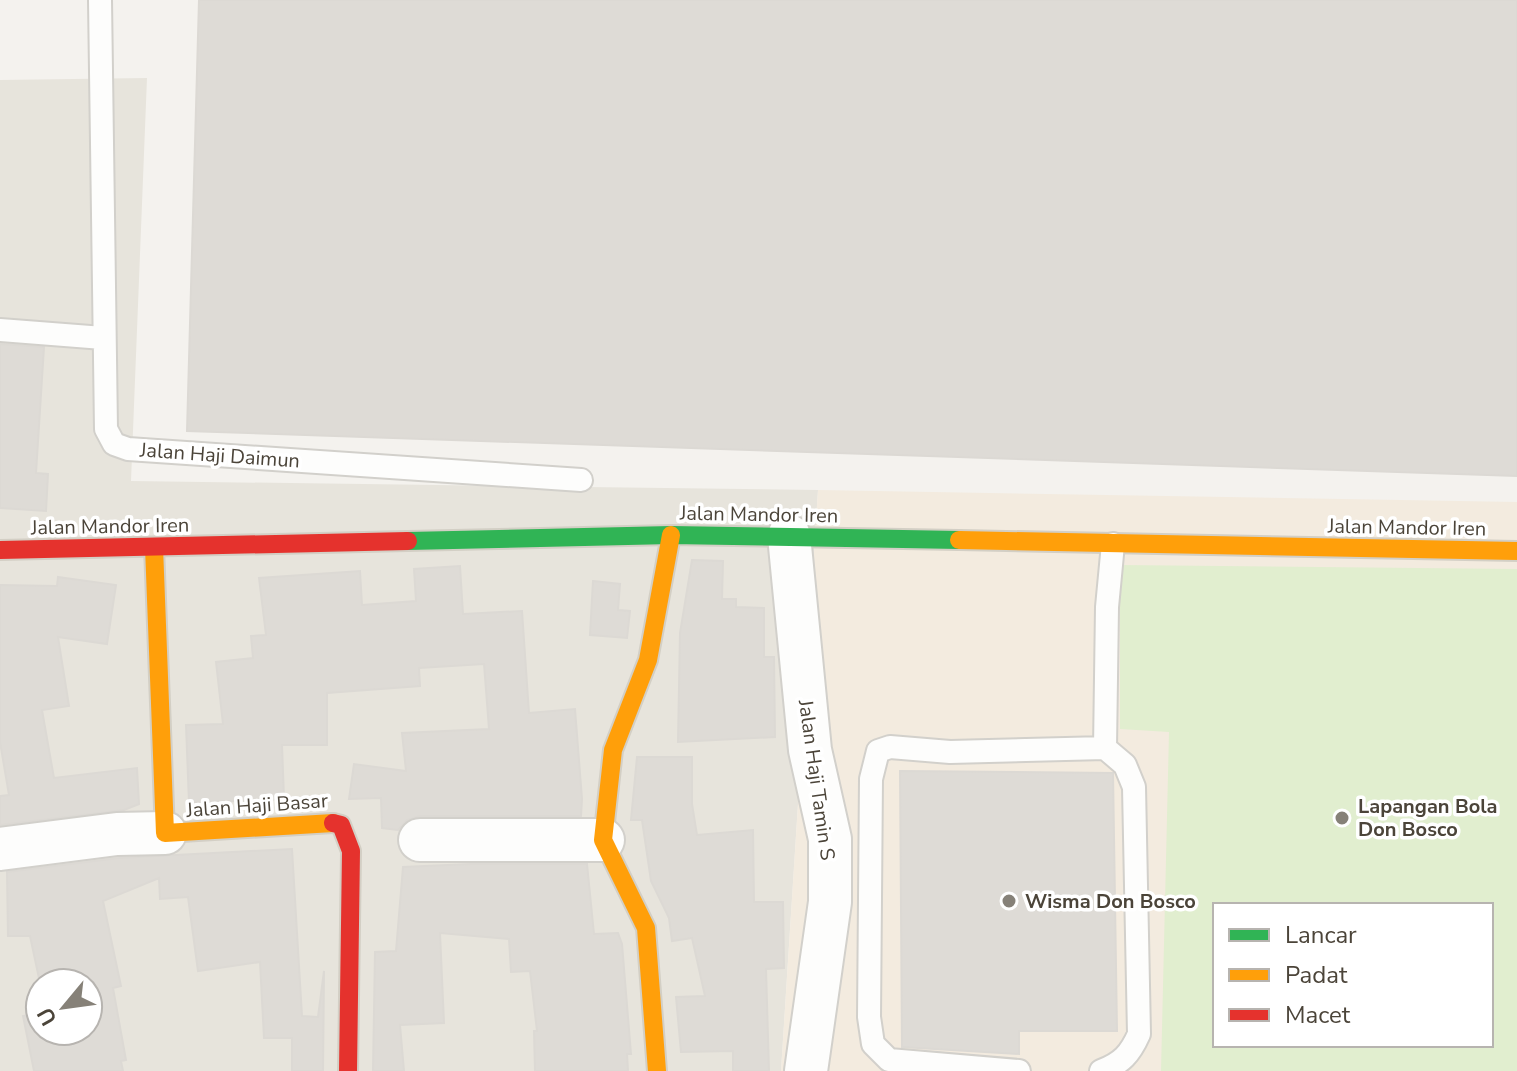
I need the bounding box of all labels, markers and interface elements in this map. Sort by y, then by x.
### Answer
street label: Jalan Haji Daimun [138,436,301,475]
street label: Jalan Mandor Iren [679,500,838,529]
street label: Jalan Mandor Iren [30,512,189,541]
street label: Jalan Mandor Iren [1327,513,1486,542]
street label: Jalan Haji Tamin S [792,697,841,862]
street label: Jalan Haji Basar [184,787,329,824]
place label: Lapangan Bola Don Bosco [1358,793,1498,843]
marker: Lapangan Bola Don Bosco [1333,809,1351,827]
place label: Wisma Don Bosco [1025,888,1196,915]
marker: Wisma Don Bosco [1000,892,1018,910]
legend [1213,903,1493,1047]
text: Lancar [1285,919,1357,951]
text: Padat [1285,959,1348,991]
north arrow [24,967,104,1047]
text: Macet [1285,999,1351,1031]
text: U [30,1002,64,1031]

